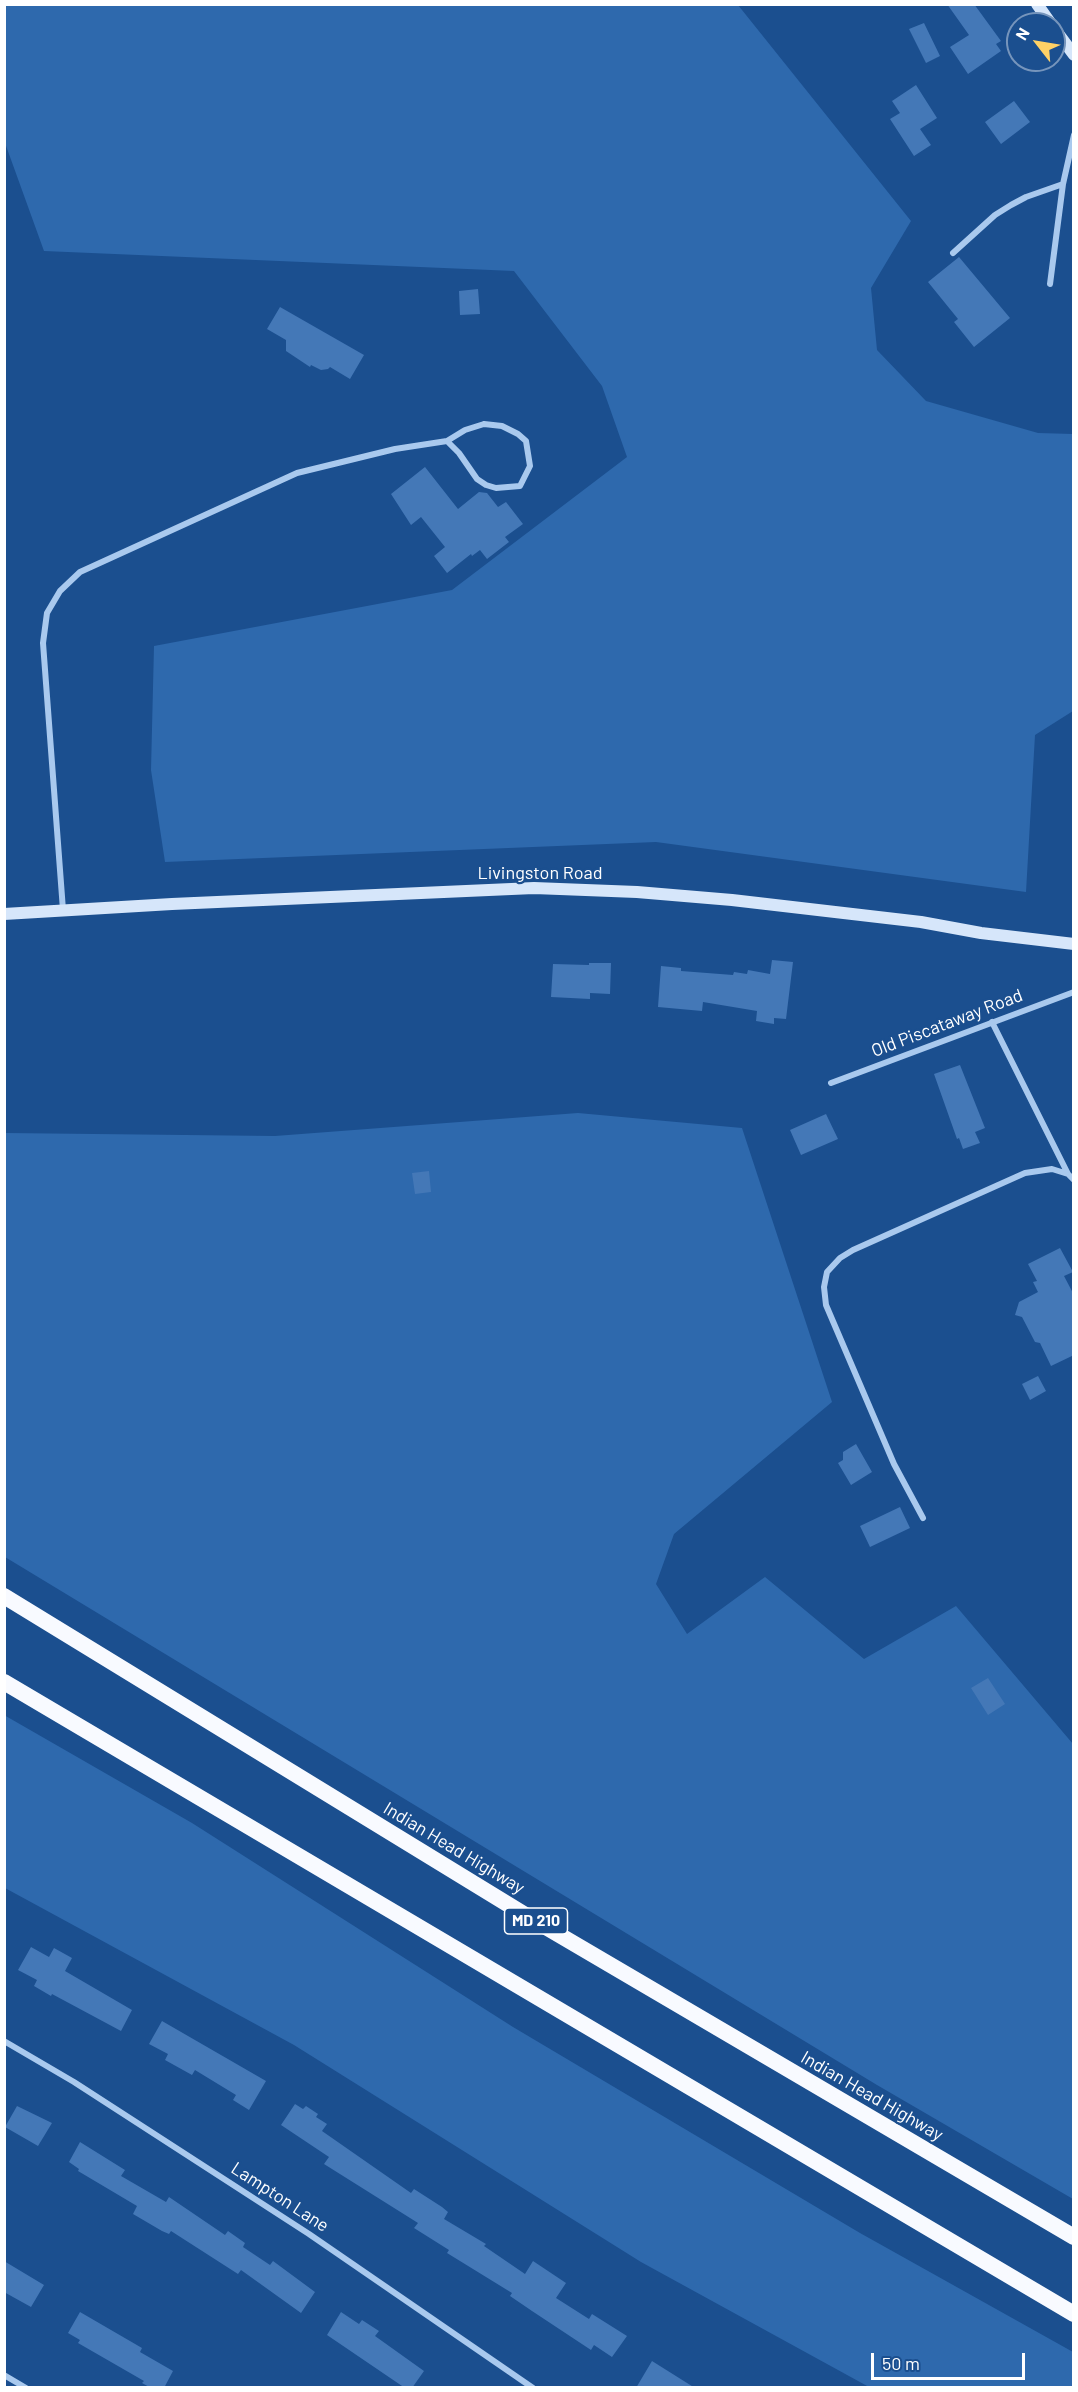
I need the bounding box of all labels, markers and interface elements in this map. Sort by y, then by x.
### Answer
north arrow [1006,12,1066,72]
text: N [1011,24,1033,43]
street label: Livingston Road [478,862,602,884]
street label: Old Piscataway Road [868,984,1026,1062]
street label: Indian Head Highway [380,1797,528,1899]
road number: MD 210 [504,1908,568,1934]
street label: Indian Head Highway [797,2046,947,2146]
street label: Lampton Lane [227,2157,333,2237]
scale bar [874,2341,1028,2379]
text: 50 m [882,2352,920,2374]

